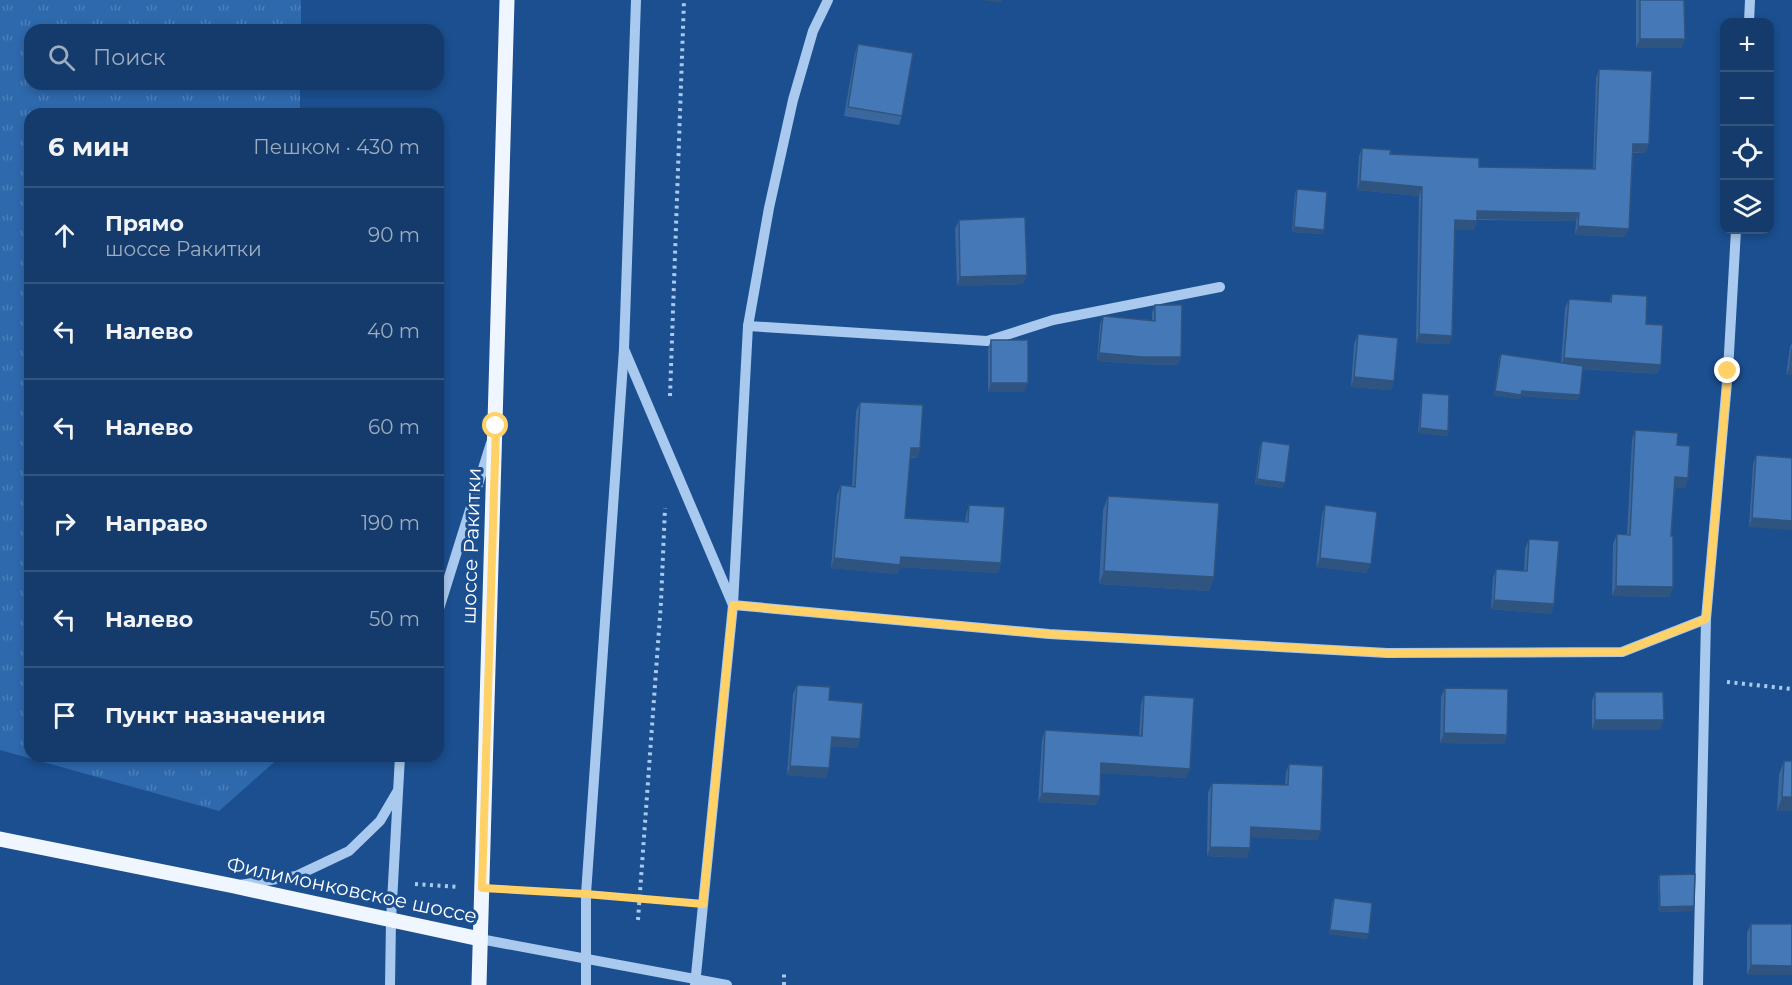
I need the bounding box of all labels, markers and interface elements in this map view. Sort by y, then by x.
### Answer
map controls [1720,18,1774,234]
button: + [1720,18,1774,72]
search box [24,24,444,90]
icon: search [45,41,78,74]
text: Поиск [93,44,165,71]
button: − [1720,72,1774,126]
button: locate [1720,126,1774,180]
text: 6 мин [48,131,130,163]
text: Пешком · 430 m [253,135,420,159]
button: layers [1720,180,1774,234]
text: Прямо [105,210,184,237]
icon: ahead [48,219,81,252]
text: 90 m [368,223,420,247]
text: шоссе Ракитки [105,237,262,261]
icon: left [48,315,81,348]
text: Налево [105,318,193,345]
text: 40 m [367,319,420,343]
route end [1714,357,1740,383]
icon: left [48,411,81,444]
route start [482,412,508,438]
text: Налево [105,414,193,441]
text: 60 m [368,415,420,439]
street label: шоссе Ракитки [456,467,486,625]
icon: right [48,507,81,540]
text: Направо [105,510,208,537]
text: 190 m [361,511,420,535]
icon: left [48,603,81,636]
text: Налево [105,606,193,633]
text: 50 m [369,607,420,631]
icon: arrive [48,699,81,732]
text: Пункт назначения [105,702,326,729]
street label: Филимонковское шоссе [225,852,479,928]

